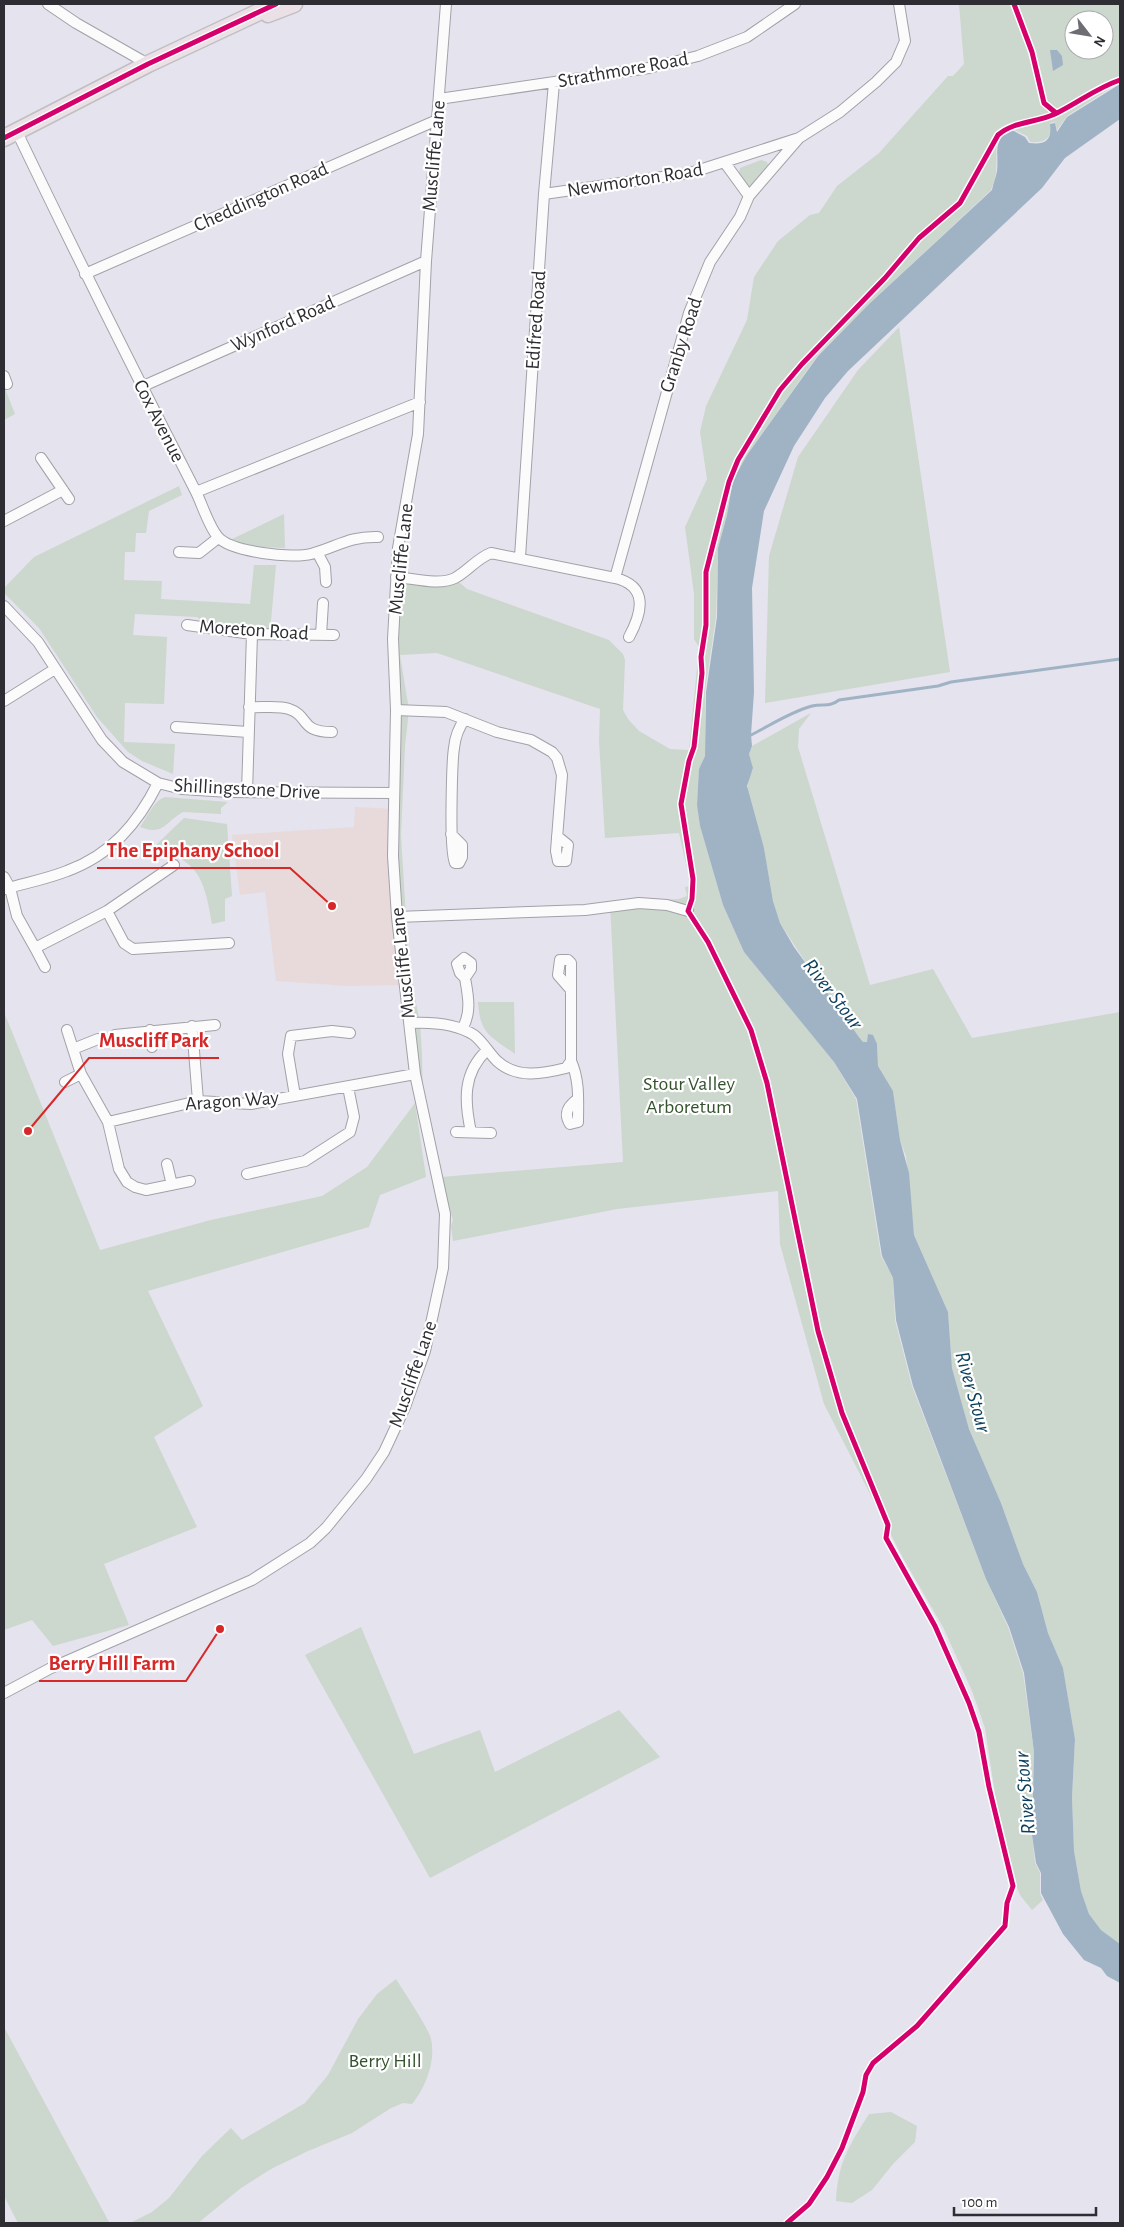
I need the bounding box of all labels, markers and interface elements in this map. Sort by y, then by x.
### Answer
north arrow [1064,10,1114,60]
text: N [1091,33,1108,49]
street label: Strathmore Road [556,49,690,91]
street label: Muscliffe Lane [419,100,449,212]
street label: Cheddington Road [191,158,331,236]
street label: Newmorton Road [566,159,704,201]
street label: Edifred Road [523,270,549,370]
street label: Wynford Road [228,292,338,356]
street label: Granby Road [656,295,706,395]
street label: Cox Avenue [130,376,188,466]
street label: Muscliffe Lane [385,502,417,616]
street label: Moreton Road [199,616,309,644]
street label: Shillingstone Drive [173,775,321,803]
callout: The Epiphany School [97,832,290,868]
text: The Epiphany School [107,840,279,861]
street label: Muscliffe Lane [387,906,419,1020]
water label: River Stour [799,955,868,1034]
callout: Muscliff Park [89,1022,219,1058]
text: Muscliff Park [99,1030,210,1051]
park label: Stour Valley Arboretum [643,1074,736,1117]
street label: Aragon Way [184,1088,280,1114]
street label: Muscliffe Lane [385,1318,441,1430]
water label: River Stour [951,1349,995,1436]
callout: Berry Hill Farm [39,1645,186,1681]
text: Berry Hill Farm [49,1653,175,1674]
water label: River Stour [1011,1749,1039,1835]
park label: Berry Hill [348,2051,422,2071]
scale bar [954,2184,1096,2216]
text: 100 m [962,2195,997,2210]

